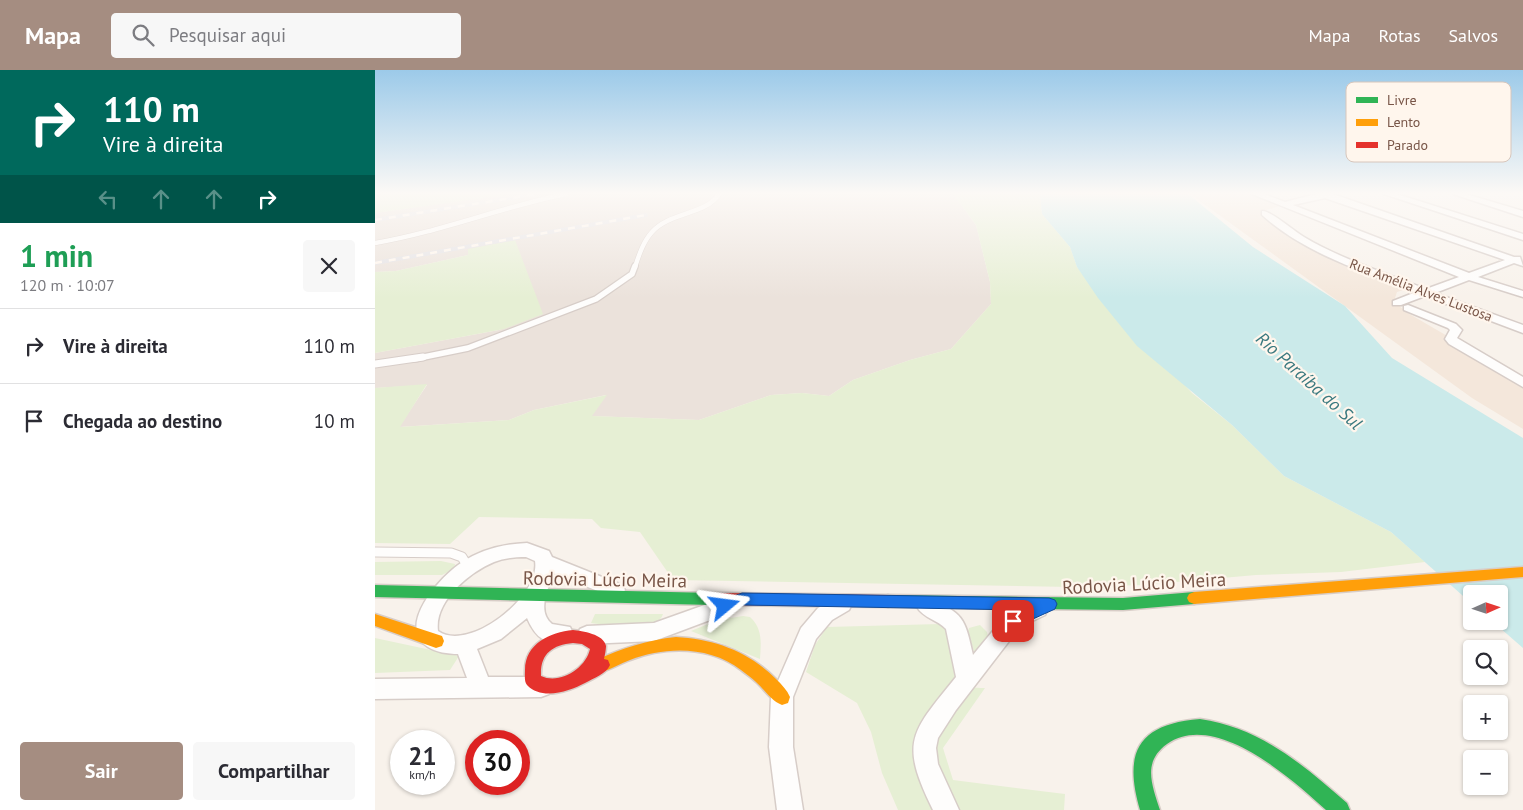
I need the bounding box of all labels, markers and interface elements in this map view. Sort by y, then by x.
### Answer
search box [111,13,461,58]
text: Mapa [25,20,81,51]
icon: search [129,21,157,49]
text: Pesquisar aqui [169,23,286,47]
text: Mapa [1309,24,1350,47]
text: Rotas [1378,24,1421,47]
text: Salvos [1449,24,1498,47]
legend [1346,82,1511,162]
text: 110 m [103,86,200,132]
icon: right [20,90,85,155]
text: Livre [1387,91,1417,109]
text: Lento [1387,113,1420,131]
text: Vire à direita [103,130,223,158]
text: Parado [1387,136,1428,154]
icon: left [94,185,122,213]
icon: ahead [147,185,175,213]
icon: ahead [200,185,228,213]
icon: right [253,185,281,213]
text: 1 min [20,236,93,275]
button: close [303,240,355,292]
street label: Rua Amélia Alves Lustosa [1347,254,1495,326]
text: 120 m · 10:07 [20,275,115,295]
water label: Rio Paraíba do Sul [1251,327,1367,434]
icon: right [20,332,48,360]
text: Vire à direita [63,334,168,358]
text: 110 m [303,334,355,358]
icon: arrive [20,407,48,435]
text: Chegada ao destino [63,409,222,433]
text: 10 m [314,409,355,433]
street label: Rodovia Lúcio Meira [523,566,687,592]
street label: Rodovia Lúcio Meira [1061,567,1227,599]
position arrow [698,579,750,631]
north arrow [1463,585,1507,630]
map controls [1463,585,1508,795]
pin [992,600,1034,642]
icon: arrive [999,607,1027,635]
button: search [1463,640,1508,685]
button: + [1463,695,1508,740]
speed limit sign: 30 [465,730,530,795]
text: 21 [408,740,437,772]
button: Sair [20,742,183,800]
button: Compartilhar [193,742,355,800]
button: − [1463,750,1508,795]
text: km/h [409,767,436,782]

